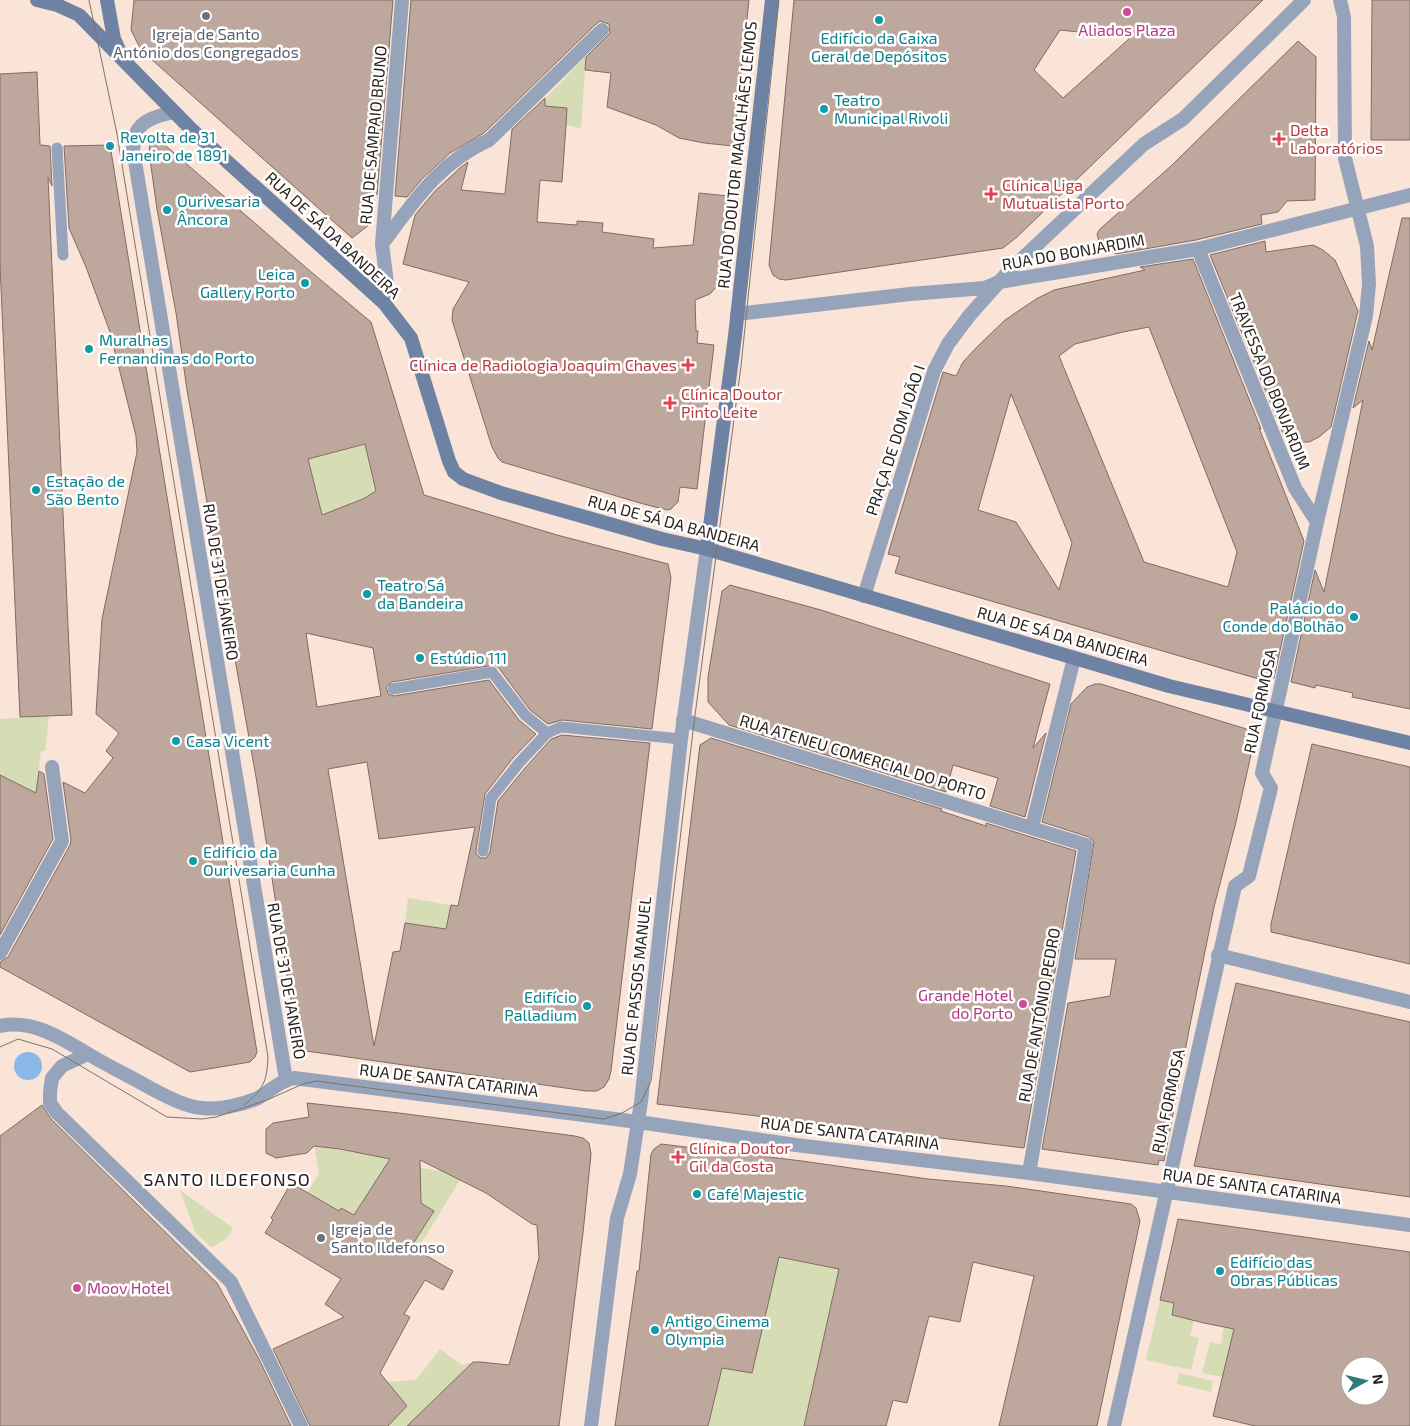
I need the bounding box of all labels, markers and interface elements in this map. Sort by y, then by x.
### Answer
marker: Aliados Plaza [1121,6,1133,18]
marker: Igreja de Santo António dos Congregados [200,10,212,22]
marker: Edifício da Caixa Geral de Depósitos [873,14,885,26]
street label: RUA DO DOUTOR MAGALHÃES LEMOS [713,20,760,290]
place label: Aliados Plaza [1078,20,1176,39]
place label: Igreja de Santo António dos Congregados [113,24,299,61]
place label: Edifício da Caixa Geral de Depósitos [811,28,947,65]
street label: RUA DE SAMPAIO BRUNO [355,45,390,225]
place label: Teatro Municipal Rivoli [834,90,948,127]
marker: Teatro Municipal Rivoli [818,103,830,115]
place label: Delta Laboratórios [1290,120,1383,157]
place label: Revolta de 31 Janeiro de 1891 [120,127,228,164]
marker: Delta Laboratórios [1272,132,1286,146]
marker: Revolta de 31 Janeiro de 1891 [104,140,116,152]
street label: RUA DE SÁ DA BANDEIRA [262,167,405,302]
place label: Clínica Liga Mutualista Porto [1002,175,1124,212]
marker: Clínica Liga Mutualista Porto [984,187,998,201]
place label: Ourivesaria Âncora [177,191,260,228]
marker: Ourivesaria Âncora [161,204,173,216]
street label: RUA DO BONJARDIM [1000,230,1146,273]
place label: Leica Gallery Porto [200,264,295,301]
marker: Leica Gallery Porto [299,277,311,289]
street label: TRAVESSA DO BONJARDIM [1226,290,1315,472]
place label: Muralhas Fernandinas do Porto [99,330,255,367]
marker: Muralhas Fernandinas do Porto [83,343,95,355]
place label: Clínica de Radiologia Joaquim Chaves [409,355,677,374]
marker: Clínica de Radiologia Joaquim Chaves [681,358,695,372]
street label: PRAÇA DE DOM JOÃO I [861,362,929,518]
place label: Clínica Doutor Pinto Leite [681,384,783,421]
marker: Clínica Doutor Pinto Leite [663,396,677,410]
place label: Estação de São Bento [46,471,125,508]
marker: Estação de São Bento [30,484,42,496]
street label: RUA DE SÁ DA BANDEIRA [586,490,762,555]
street label: RUA DE 31 DE JANEIRO [200,502,243,662]
place label: Teatro Sá da Bandeira [377,575,463,612]
marker: Teatro Sá da Bandeira [361,588,373,600]
place label: Palácio do Conde do Bolhão [1222,598,1344,635]
street label: RUA DE SÁ DA BANDEIRA [975,602,1151,669]
marker: Palácio do Conde do Bolhão [1348,611,1360,623]
street label: RUA FORMOSA [1239,647,1280,755]
place label: Estúdio 111 [430,648,507,667]
marker: Estúdio 111 [414,652,426,664]
street label: RUA ATENEU COMERCIAL DO PORTO [738,710,989,803]
place label: Casa Vicent [186,731,269,750]
marker: Casa Vicent [170,735,182,747]
place label: Edifício da Ourivesaria Cunha [203,842,335,879]
marker: Edifício da Ourivesaria Cunha [187,855,199,867]
street label: RUA DE PASSOS MANUEL [617,896,654,1076]
street label: RUA DE 31 DE JANEIRO [264,901,311,1061]
street label: RUA DE ANTÓNIO PEDRO [1014,926,1063,1104]
place label: Grande Hotel do Porto [918,985,1013,1022]
place label: Edifício Palladium [504,987,577,1024]
marker: Grande Hotel do Porto [1017,998,1029,1010]
marker: Edifício Palladium [581,1000,593,1012]
street label: RUA FORMOSA [1147,1047,1188,1155]
street label: RUA DE SANTA CATARINA [358,1059,540,1100]
street label: RUA DE SANTA CATARINA [759,1112,941,1153]
place label: Clínica Doutor Gil da Costa [689,1138,791,1175]
marker: Clínica Doutor Gil da Costa [671,1150,685,1164]
street label: RUA DE SANTA CATARINA [1162,1164,1343,1207]
district label: SANTO ILDEFONSO [143,1168,311,1190]
place label: Café Majestic [707,1184,805,1204]
marker: Café Majestic [691,1188,703,1200]
place label: Igreja de Santo Ildefonso [331,1219,445,1256]
marker: Igreja de Santo Ildefonso [315,1232,327,1244]
place label: Edifício das Obras Públicas [1230,1252,1338,1289]
marker: Edifício das Obras Públicas [1214,1265,1226,1277]
place label: Moov Hotel [87,1278,170,1297]
marker: Moov Hotel [71,1282,83,1294]
place label: Antigo Cinema Olympia [665,1311,770,1348]
marker: Antigo Cinema Olympia [649,1324,661,1336]
north arrow [1340,1356,1390,1406]
text: N [1369,1373,1387,1385]

